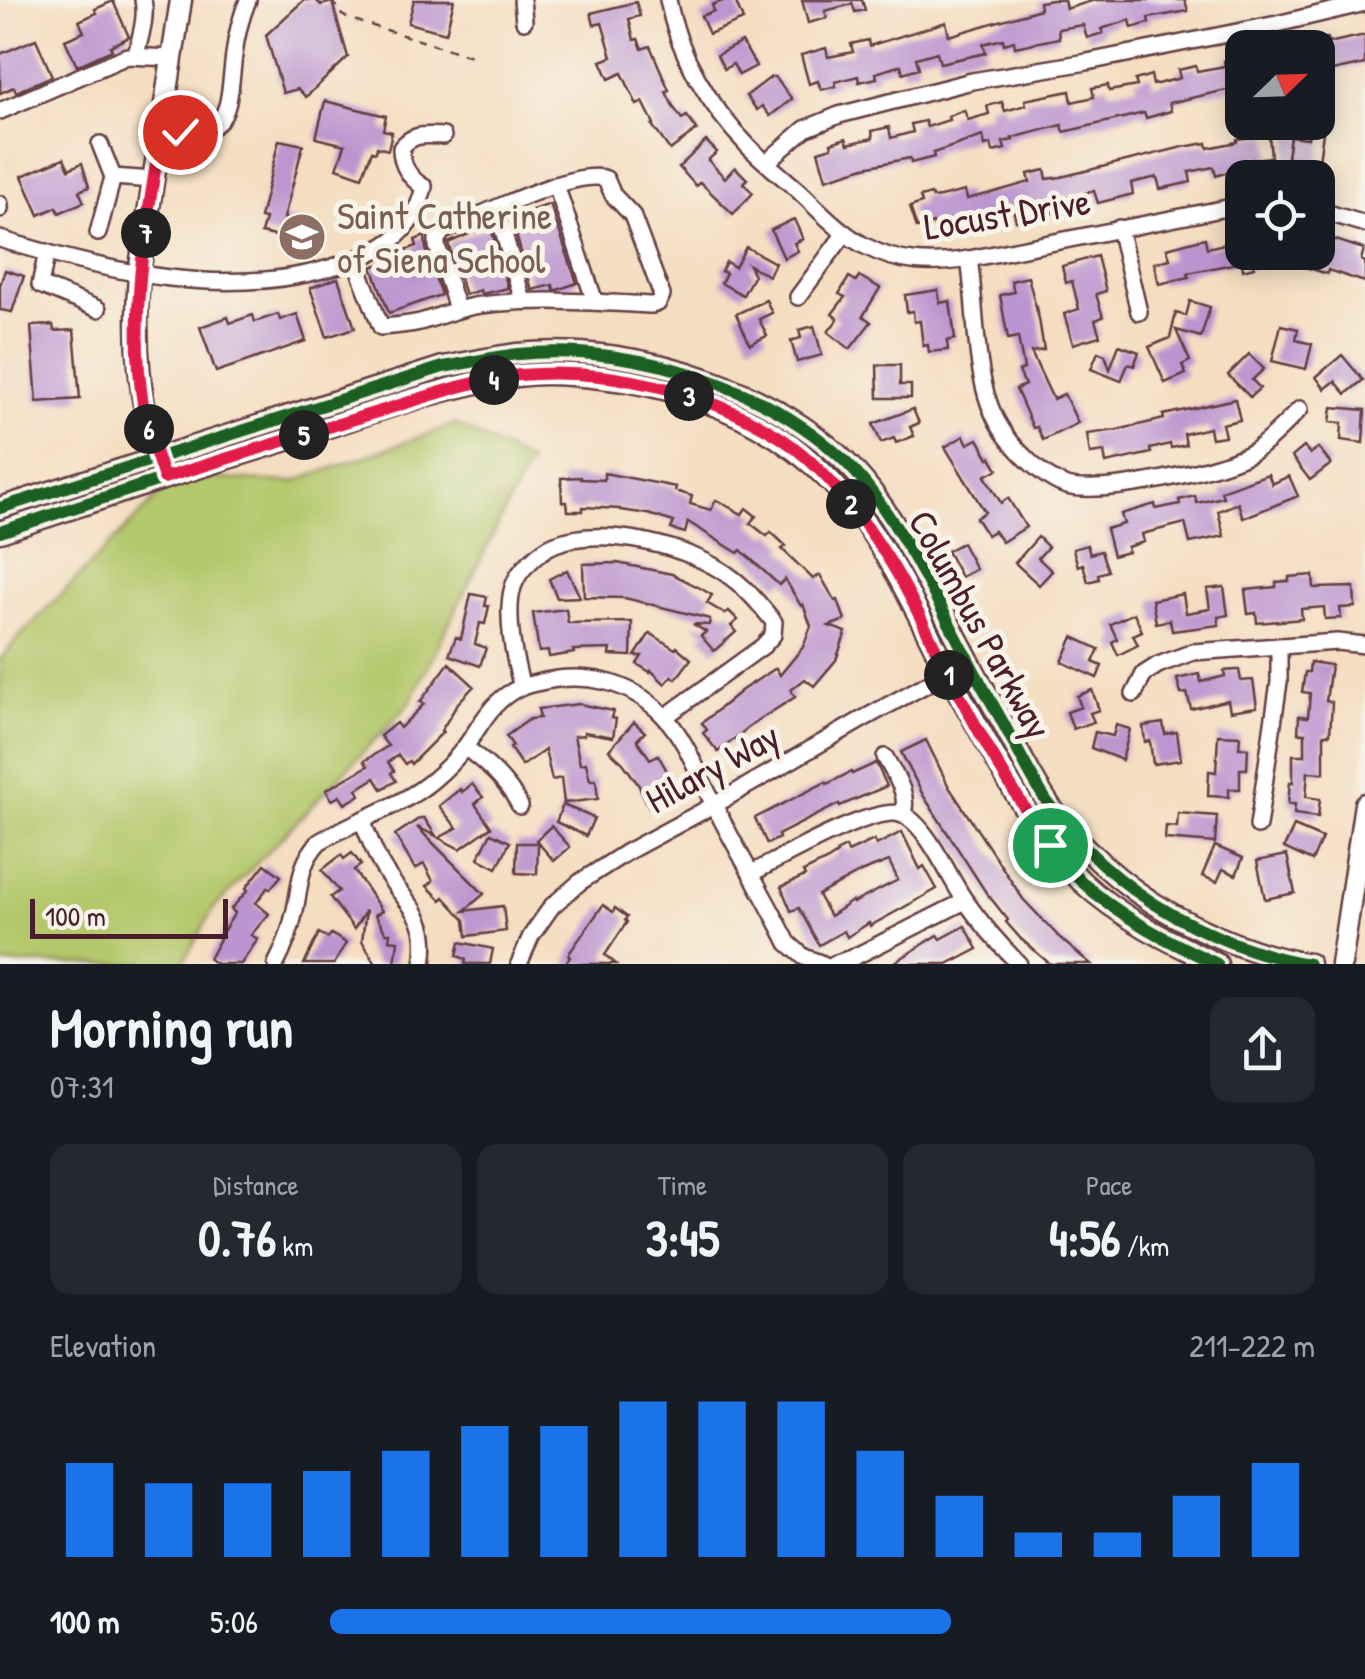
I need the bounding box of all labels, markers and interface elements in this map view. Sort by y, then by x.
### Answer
north arrow [1225,30,1335,140]
map controls [1225,30,1335,270]
pin [138,90,223,175]
icon: check [153,105,208,160]
button: locate [1225,160,1335,270]
street label: Locust Drive [920,174,1094,252]
place label: Saint Catherine of Siena School [337,189,552,285]
pin: 7 [121,208,171,258]
school or university icon: Saint Catherine of Siena School [276,211,328,263]
text: 7 [139,214,153,252]
pin: 4 [469,355,519,405]
text: 4 [489,361,499,399]
pin: 3 [664,371,714,421]
text: 3 [683,377,695,415]
pin: 6 [124,404,174,454]
text: 6 [143,410,155,448]
pin: 5 [279,410,329,460]
text: 5 [298,416,310,454]
pin: 2 [826,479,876,529]
text: 2 [844,485,858,523]
street label: Columbus Parkway [897,500,1065,748]
pin: 1 [924,650,974,700]
text: 1 [944,656,954,694]
street label: Hilary Way [636,709,788,825]
pin [1008,803,1093,888]
icon: arrive [1023,818,1078,873]
scale bar [30,894,228,938]
text: 100 m [45,897,106,935]
text: Morning run [50,990,293,1064]
button: share [1210,997,1315,1102]
text: 07:31 [50,1065,114,1108]
text: Distance [213,1166,299,1204]
text: Time [658,1166,707,1204]
text: Pace [1086,1166,1132,1204]
text: 0.76 [198,1204,276,1272]
text: 3:45 [646,1204,719,1272]
text: 4:56 [1049,1204,1120,1272]
text: km [276,1227,313,1265]
text: /km [1120,1227,1169,1265]
text: Elevation [50,1324,156,1367]
text: 211–222 m [1189,1324,1315,1367]
text: 100 m [50,1600,119,1643]
text: 5:06 [210,1600,258,1643]

